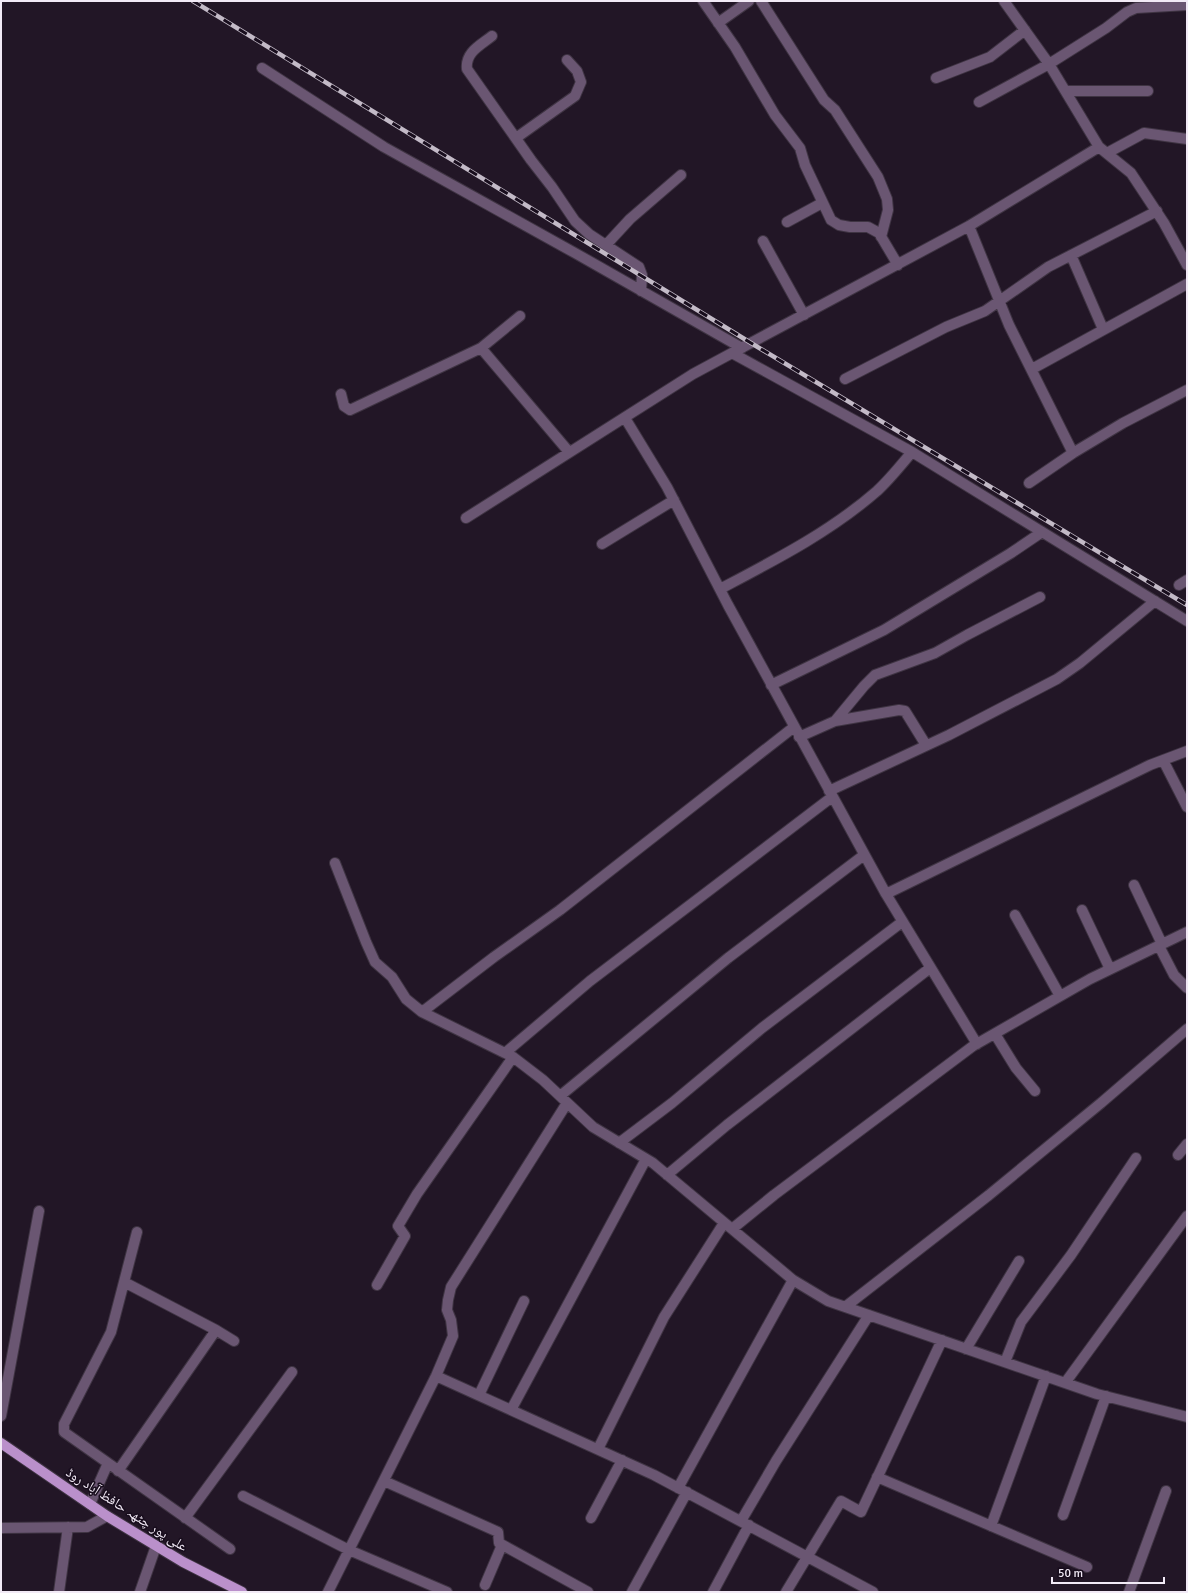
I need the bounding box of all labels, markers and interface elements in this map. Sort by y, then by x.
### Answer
street label: علی پور چٹھہ حافظ آباد روڈ [63,1464,191,1555]
scale bar [1052,1559,1164,1585]
text: 50 m [1058,1566,1083,1581]

